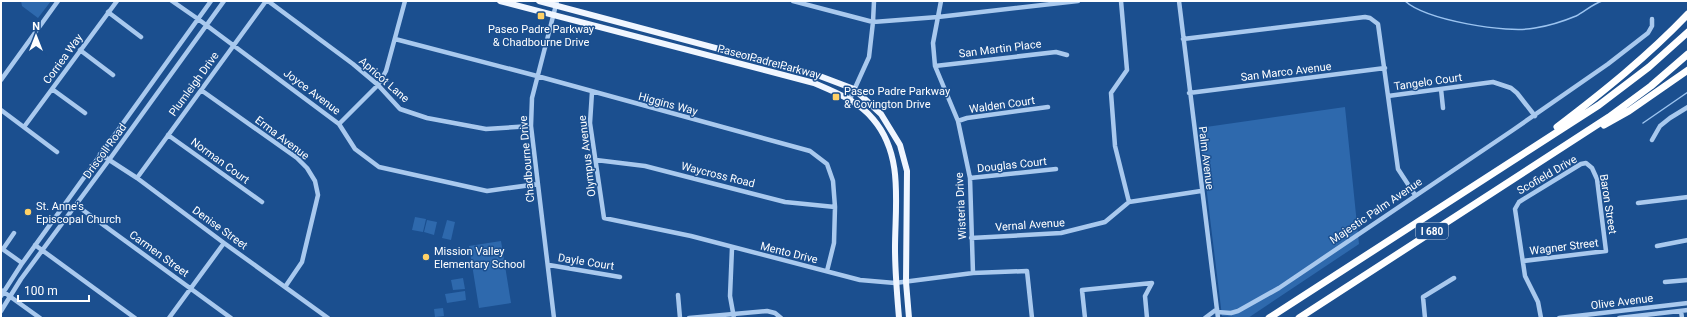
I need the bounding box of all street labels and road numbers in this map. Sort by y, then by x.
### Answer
street label: Corriea Way [40,31,86,87]
street label: San Martin Place [958,37,1042,61]
street label: Paseo Padre Parkway [716,42,823,82]
street label: Plumleigh Drive [166,49,222,119]
street label: Apricot Lane [356,55,412,105]
street label: San Marco Avenue [1240,60,1332,84]
street label: Joyce Avenue [281,66,343,118]
street label: Tangelo Court [1393,71,1463,93]
street label: Higgins Way [637,90,700,118]
street label: Walden Court [968,94,1036,116]
street label: Erma Avenue [252,113,312,163]
street label: Olympus Avenue [576,114,598,197]
street label: Chadbourne Drive [517,115,537,203]
street label: Driscoll Road [81,121,129,181]
street label: Palm Avenue [1196,126,1216,191]
street label: Norman Court [188,135,252,187]
street label: Scofield Drive [1515,153,1579,197]
street label: Douglas Court [977,155,1048,175]
street label: Waycross Road [680,160,756,190]
street label: Wisteria Drive [953,172,969,240]
street label: Baron Street [1597,173,1619,235]
street label: Majestic Palm Avenue [1327,175,1425,247]
street label: Denise Street [190,204,250,253]
street label: Vernal Avenue [995,216,1065,234]
road number: I 680 [1416,223,1448,239]
street label: Carmen Street [127,228,192,280]
street label: Wagner Street [1529,236,1599,258]
street label: Mento Drive [759,240,819,266]
street label: Dayle Court [557,251,615,273]
street label: Olive Avenue [1590,292,1654,312]

